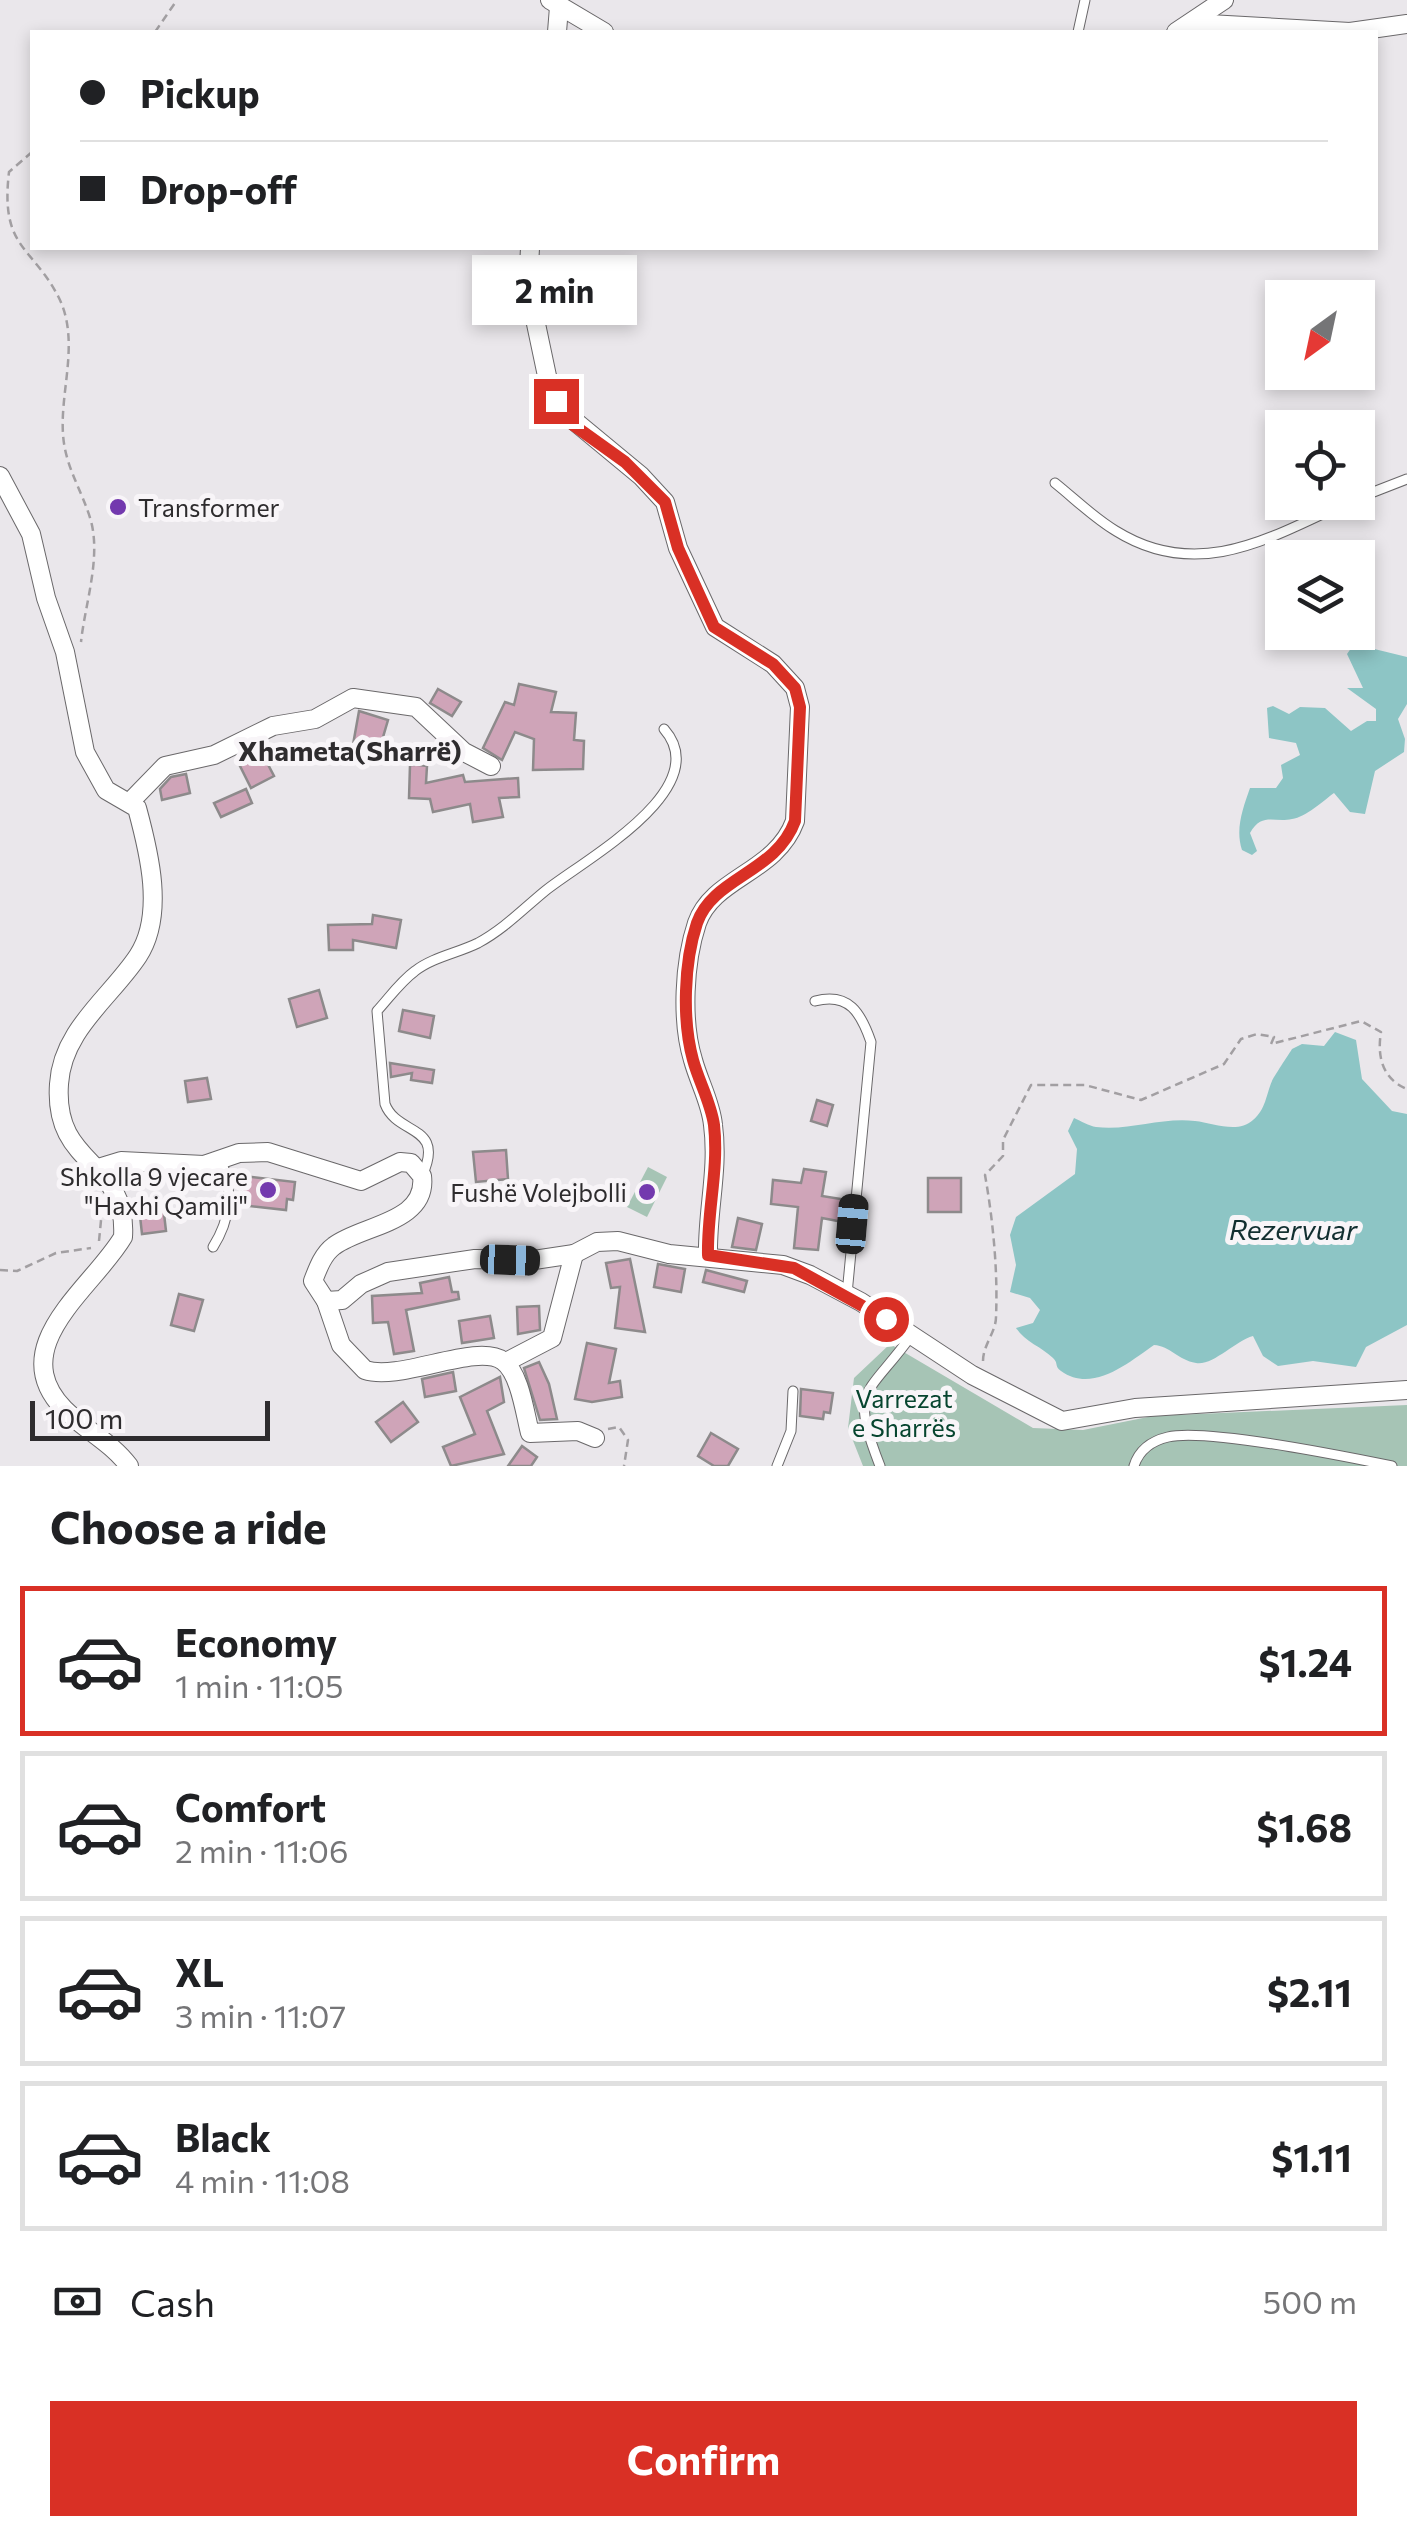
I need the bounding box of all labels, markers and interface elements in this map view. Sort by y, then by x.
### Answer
text: Pickup [140,69,260,116]
text: Drop-off [140,165,297,212]
callout: 2 min [474,256,638,326]
text: 2 min [515,270,594,310]
north arrow [1265,280,1375,390]
map controls [1265,280,1375,650]
route end [534,379,579,424]
button: locate [1265,410,1375,520]
place label: Transformer [138,492,280,522]
marker: Transformer [107,496,129,518]
button: layers [1265,540,1375,650]
district label: Xhameta(Sharrë) [238,733,462,767]
place label: Shkolla 9 vjecare "Haxhi Qamili" [60,1161,248,1220]
place label: Fushë Volejbolli [450,1177,627,1207]
marker: Shkolla 9 vjecare "Haxhi Qamili" [257,1179,279,1201]
marker: Fushë Volejbolli [636,1181,658,1203]
car [834,1193,870,1255]
water label: Rezervuar [1229,1212,1358,1246]
car [479,1244,541,1276]
route start [864,1297,909,1342]
park label: Varrezat e Sharrës [852,1383,956,1442]
scale bar [30,1396,270,1440]
text: 100 m [45,1401,123,1435]
text: Choose a ride [50,1498,327,1553]
icon: car [55,1616,145,1706]
text: Economy [175,1618,337,1665]
text: $1.24 [1259,1638,1352,1685]
text: 1 min · 11:05 [175,1665,343,1705]
icon: car [55,1781,145,1871]
text: Comfort [175,1783,326,1830]
text: $1.68 [1256,1803,1352,1850]
text: 2 min · 11:06 [175,1830,348,1870]
icon: car [55,1946,145,2036]
text: XL [175,1948,224,1995]
text: $2.11 [1267,1968,1352,2015]
text: 3 min · 11:07 [175,1995,346,2035]
icon: car [55,2111,145,2201]
text: Black [175,2113,271,2160]
text: $1.11 [1271,2133,1352,2180]
text: 4 min · 11:08 [175,2160,350,2200]
icon: cash [50,2274,105,2329]
text: Cash [130,2278,215,2325]
text: 500 m [1263,2281,1357,2321]
button: Confirm [50,2401,1357,2516]

